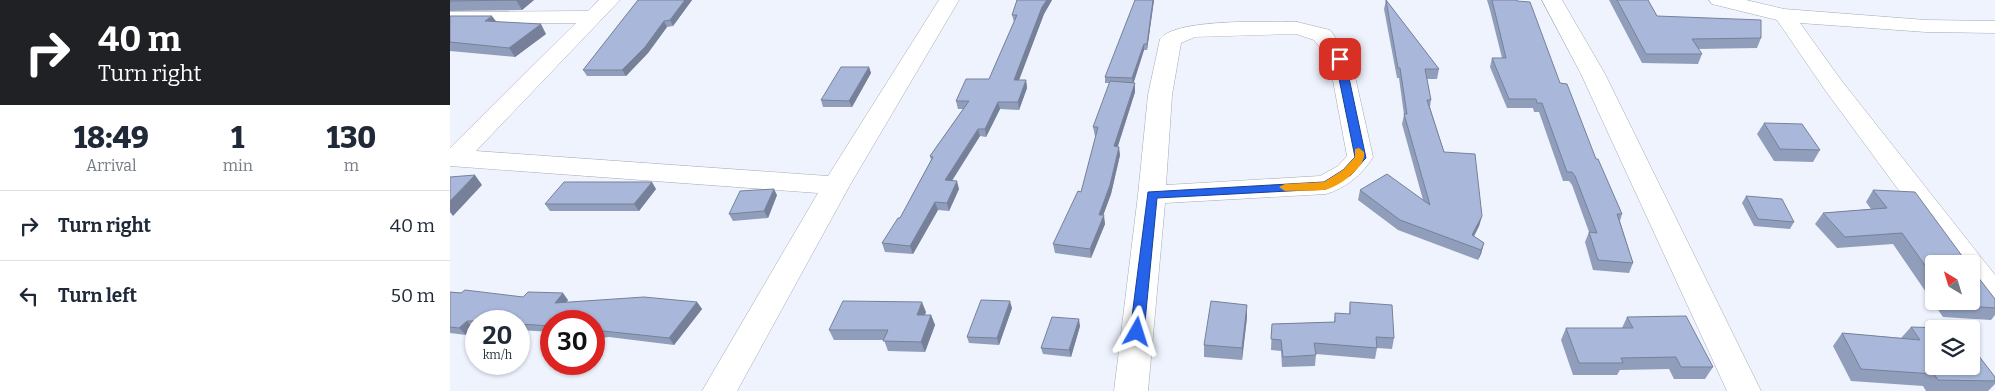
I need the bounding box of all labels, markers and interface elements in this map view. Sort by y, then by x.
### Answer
text: 40 m [98,18,181,60]
icon: right [15,20,80,85]
pin [1319,38,1361,80]
icon: arrive [1326,45,1354,73]
text: Turn right [98,60,201,87]
text: 18:49 [74,120,149,156]
text: 1 [231,120,244,156]
text: 130 [327,120,376,156]
text: Arrival [86,156,137,175]
text: min [223,156,253,175]
text: m [344,156,359,175]
icon: right [15,212,43,240]
text: Turn right [58,214,151,237]
text: 40 m [390,214,435,237]
north arrow [1925,255,1980,310]
map controls [1925,255,1980,375]
icon: left [15,282,43,310]
text: Turn left [58,284,137,307]
text: 50 m [391,284,435,307]
position arrow [1110,305,1162,357]
speed limit sign: 30 [540,310,605,375]
button: layers [1925,320,1980,375]
text: 20 [483,321,512,351]
text: km/h [483,348,512,362]

